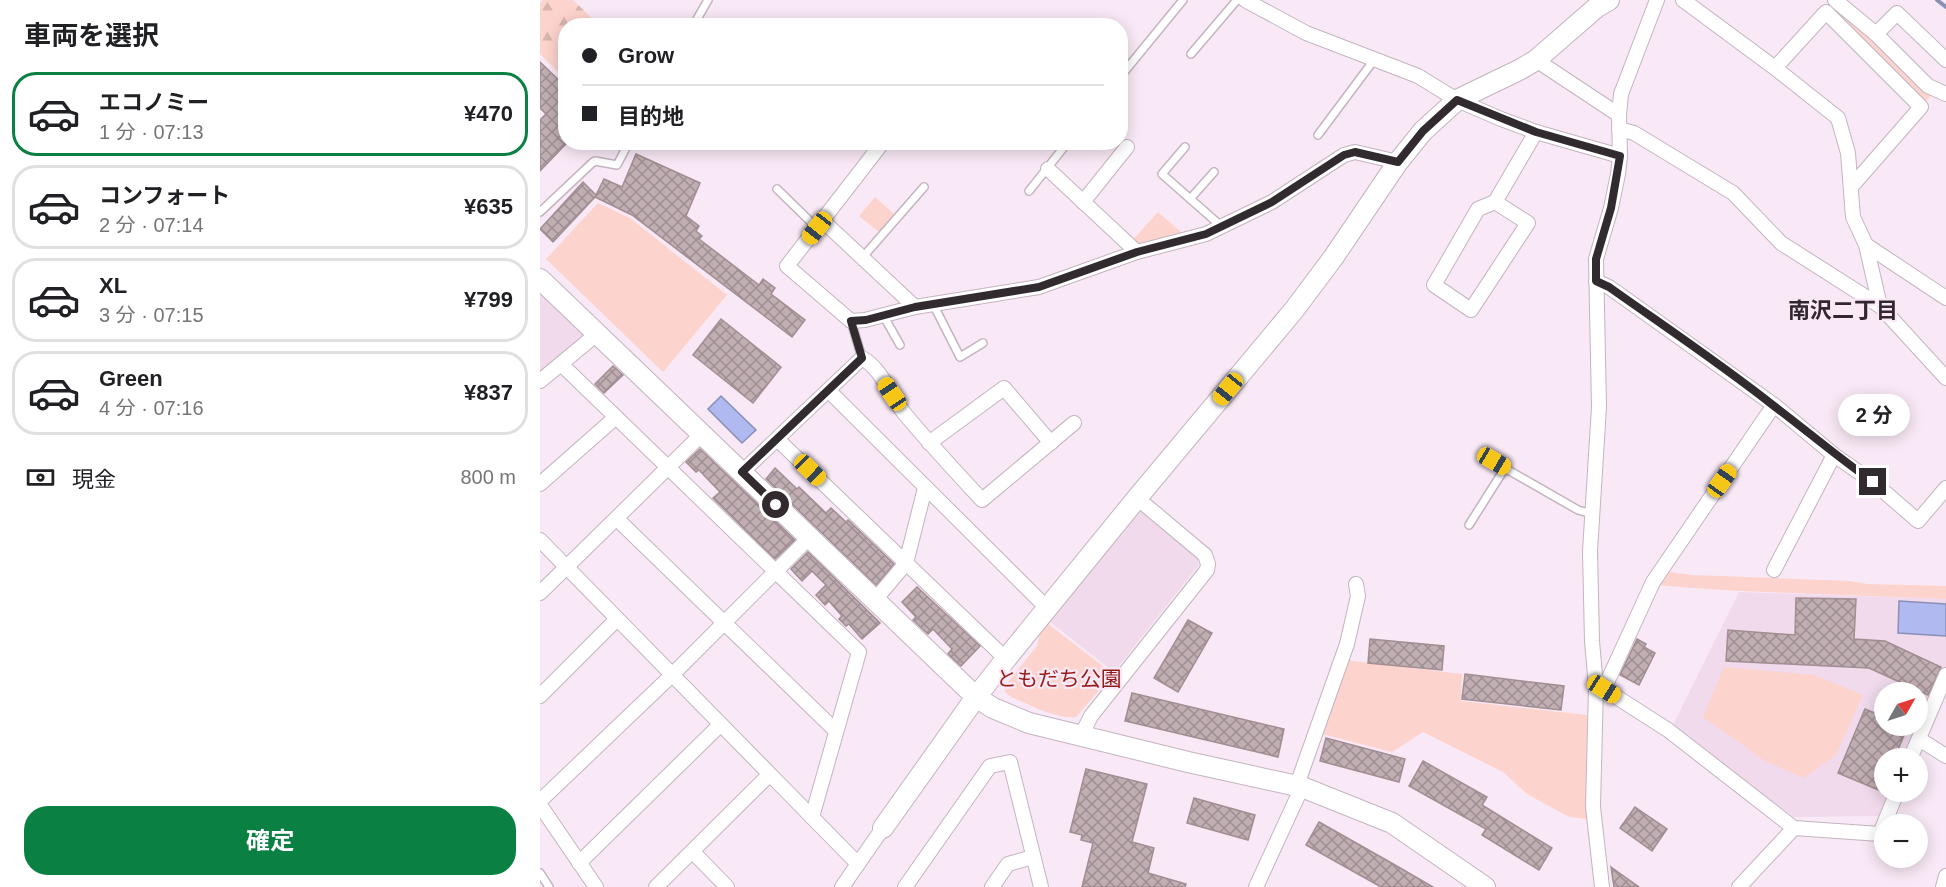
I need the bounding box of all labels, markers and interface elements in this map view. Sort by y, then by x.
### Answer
text: 車両を選択 [24,21,159,51]
text: Grow [618,43,674,68]
icon: car [27,87,81,141]
text: エコノミー [99,90,209,115]
text: ¥470 [464,101,513,126]
text: 目的地 [618,104,684,129]
text: 1 分 · 07:13 [99,121,204,143]
icon: car [27,180,81,234]
text: コンフォート [99,183,230,208]
text: ¥635 [464,194,513,219]
car [799,208,835,248]
text: 2 分 · 07:14 [99,214,204,236]
icon: car [27,273,81,327]
text: XL [99,273,127,298]
text: ¥799 [464,287,513,312]
district label: 南沢二丁目 [1788,298,1898,323]
text: 3 分 · 07:15 [99,304,204,326]
icon: car [27,366,81,420]
text: Green [99,366,163,391]
car [1210,369,1246,409]
car [874,374,910,414]
text: ¥837 [464,380,513,405]
callout: 2 分 [1837,395,1909,437]
text: 4 分 · 07:16 [99,397,204,419]
text: 2 分 [1856,404,1892,426]
car [1474,444,1514,478]
car [791,451,829,489]
icon: cash [24,461,57,494]
car [1704,461,1740,501]
text: 800 m [460,466,516,488]
text: 現金 [72,467,116,492]
route end [1859,468,1886,495]
route start [762,491,789,518]
park label: ともだち公園 [996,667,1122,690]
car [1584,672,1624,706]
north arrow [1874,682,1928,736]
map controls [1874,682,1928,868]
button: + [1874,748,1928,802]
button: 確定 [24,806,516,875]
button: − [1874,814,1928,868]

